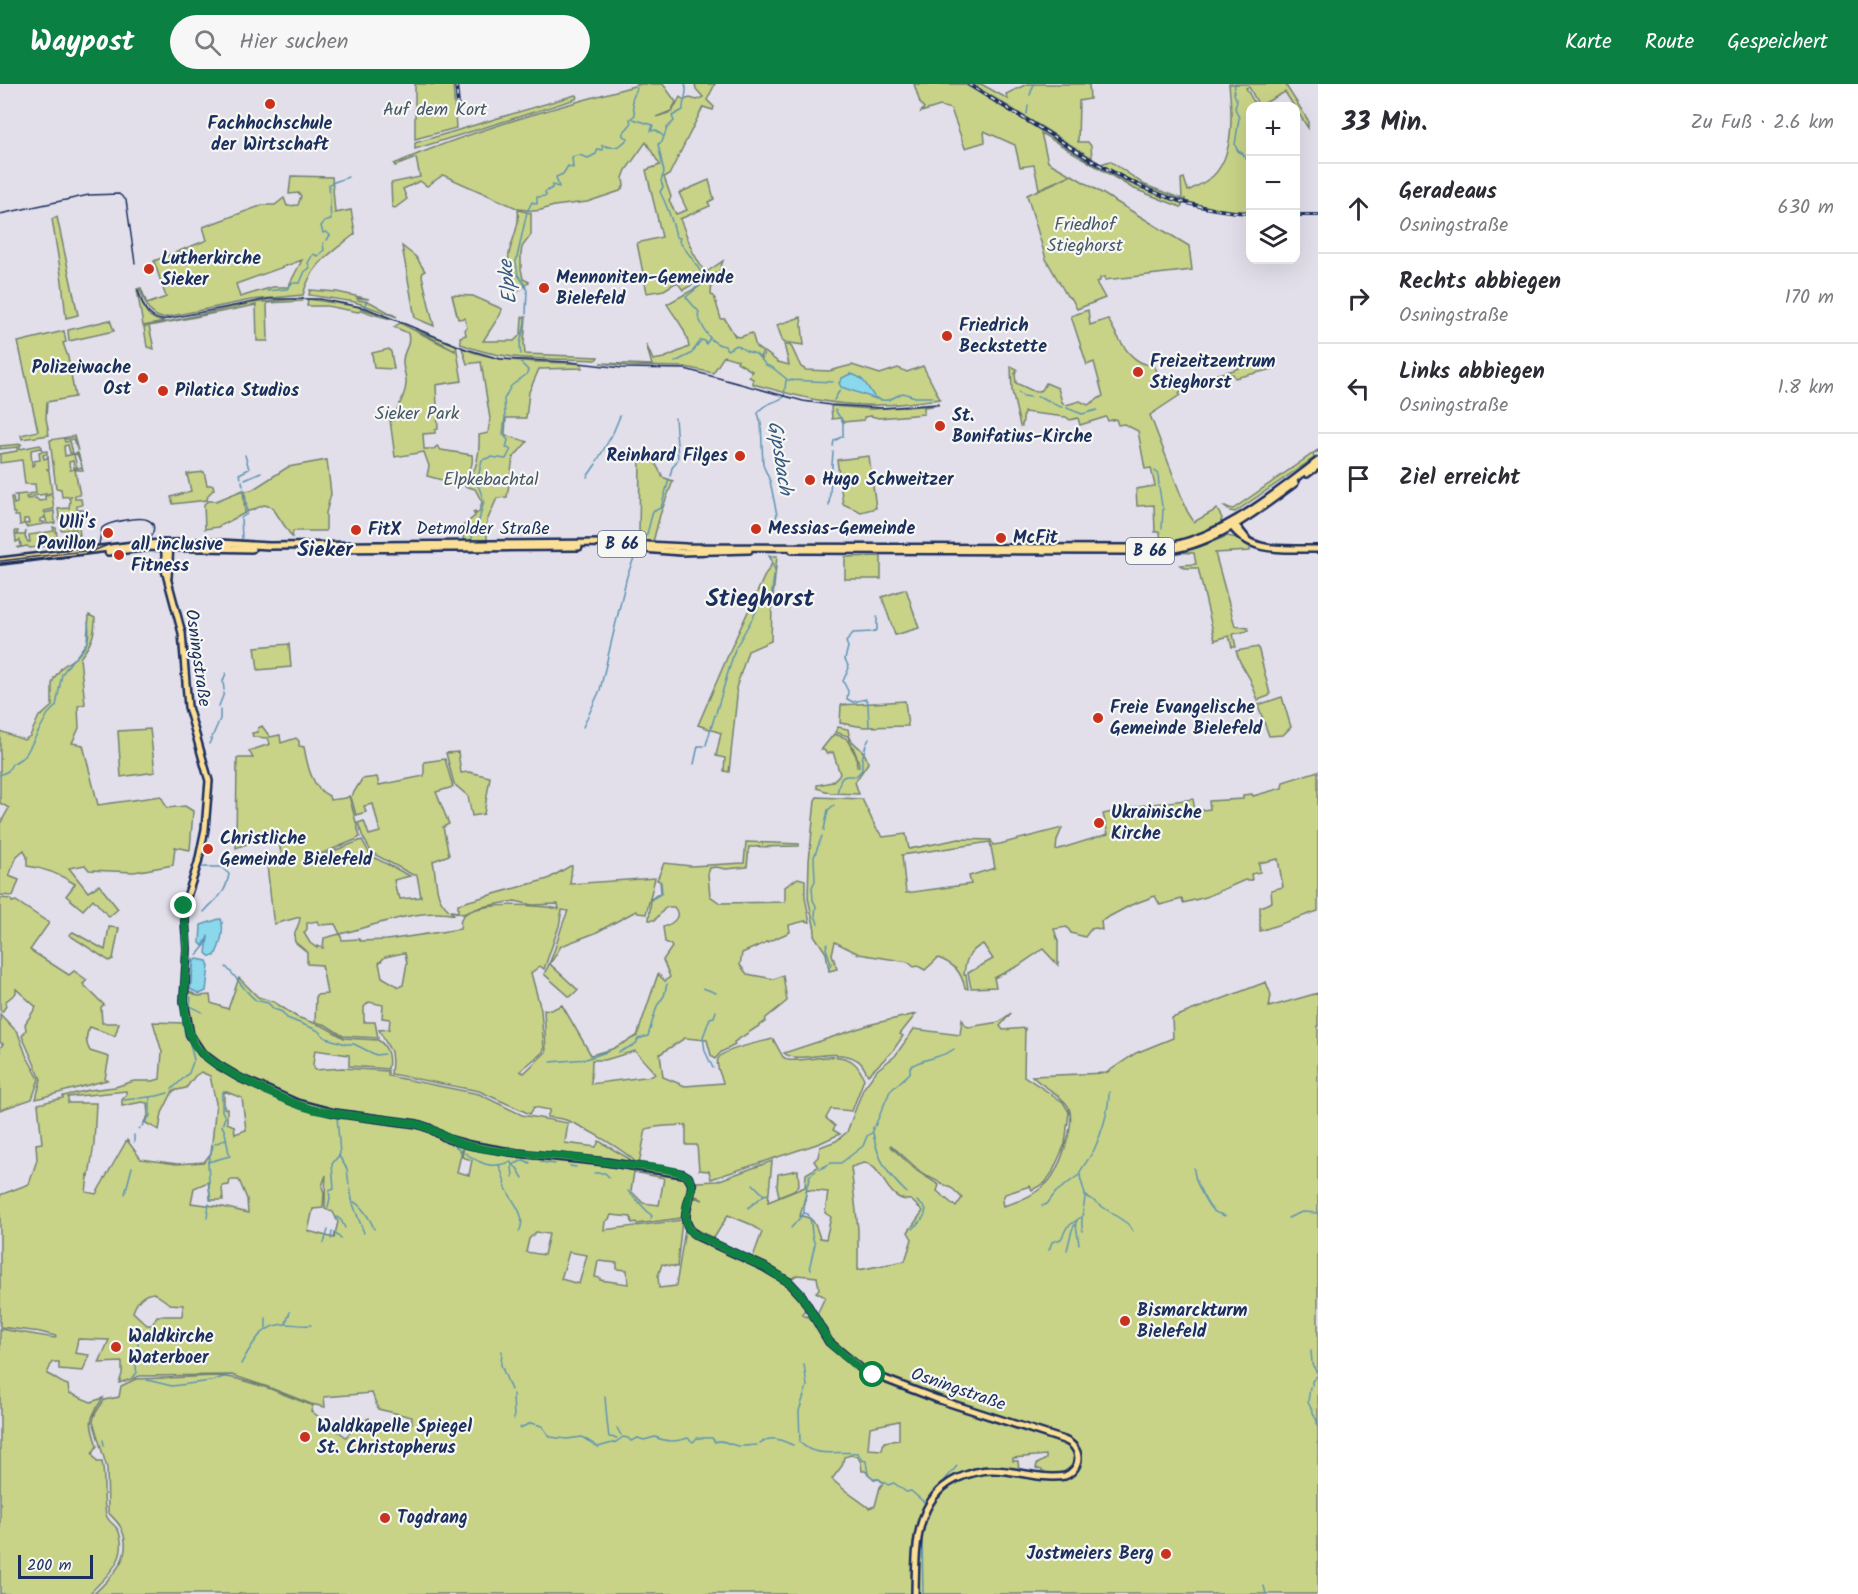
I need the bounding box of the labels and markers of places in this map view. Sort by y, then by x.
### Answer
marker: Fachhochschule der Wirtschaft [263,97,277,111]
place label: Fachhochschule der Wirtschaft [208,110,333,160]
place label: Lutherkirche Sieker [161,245,261,295]
marker: Lutherkirche Sieker [142,262,156,276]
place label: Mennoniten-Gemeinde Bielefeld [556,264,734,314]
marker: Mennoniten-Gemeinde Bielefeld [537,281,551,295]
place label: Friedrich Beckstette [959,312,1047,362]
marker: Friedrich Beckstette [940,329,954,343]
place label: Freizeitzentrum Stieghorst [1150,348,1276,398]
place label: Polizeiwache Ost [32,354,132,404]
marker: Freizeitzentrum Stieghorst [1131,365,1145,379]
marker: Polizeiwache Ost [136,371,150,385]
place label: Pilatica Studios [175,377,300,406]
marker: Pilatica Studios [156,384,170,398]
place label: St. Bonifatius-Kirche [952,402,1093,452]
marker: St. Bonifatius-Kirche [933,419,947,433]
place label: Reinhard Filges [606,442,729,471]
marker: Reinhard Filges [733,449,747,463]
place label: Hugo Schweitzer [822,466,955,495]
marker: Hugo Schweitzer [803,473,817,487]
place label: Ulli's Pavillon [37,509,97,559]
place label: Messias-Gemeinde [768,515,915,544]
place label: FitX [368,516,403,545]
marker: Messias-Gemeinde [749,522,763,536]
marker: FitX [349,523,363,537]
place label: McFit [1013,524,1059,553]
marker: Ulli's Pavillon [101,526,115,540]
place label: all inclusive Fitness [131,531,223,581]
marker: McFit [994,531,1008,545]
marker: all inclusive Fitness [112,548,126,562]
place label: Freie Evangelische Gemeinde Bielefeld [1110,694,1263,744]
marker: Freie Evangelische Gemeinde Bielefeld [1091,711,1105,725]
place label: Ukrainische Kirche [1111,799,1202,849]
marker: Ukrainische Kirche [1092,816,1106,830]
place label: Christliche Gemeinde Bielefeld [220,825,373,875]
marker: Christliche Gemeinde Bielefeld [201,842,215,856]
place label: Bismarckturm Bielefeld [1137,1297,1248,1347]
marker: Bismarckturm Bielefeld [1118,1314,1132,1328]
place label: Waldkirche Waterboer [128,1323,214,1373]
marker: Waldkirche Waterboer [109,1340,123,1354]
place label: Waldkapelle Spiegel St. Christopherus [317,1413,472,1463]
marker: Waldkapelle Spiegel St. Christopherus [298,1430,312,1444]
place label: Togdrang [397,1504,468,1533]
marker: Togdrang [378,1511,392,1525]
place label: Jostmeiers Berg [1026,1540,1154,1569]
marker: Jostmeiers Berg [1159,1547,1173,1561]

